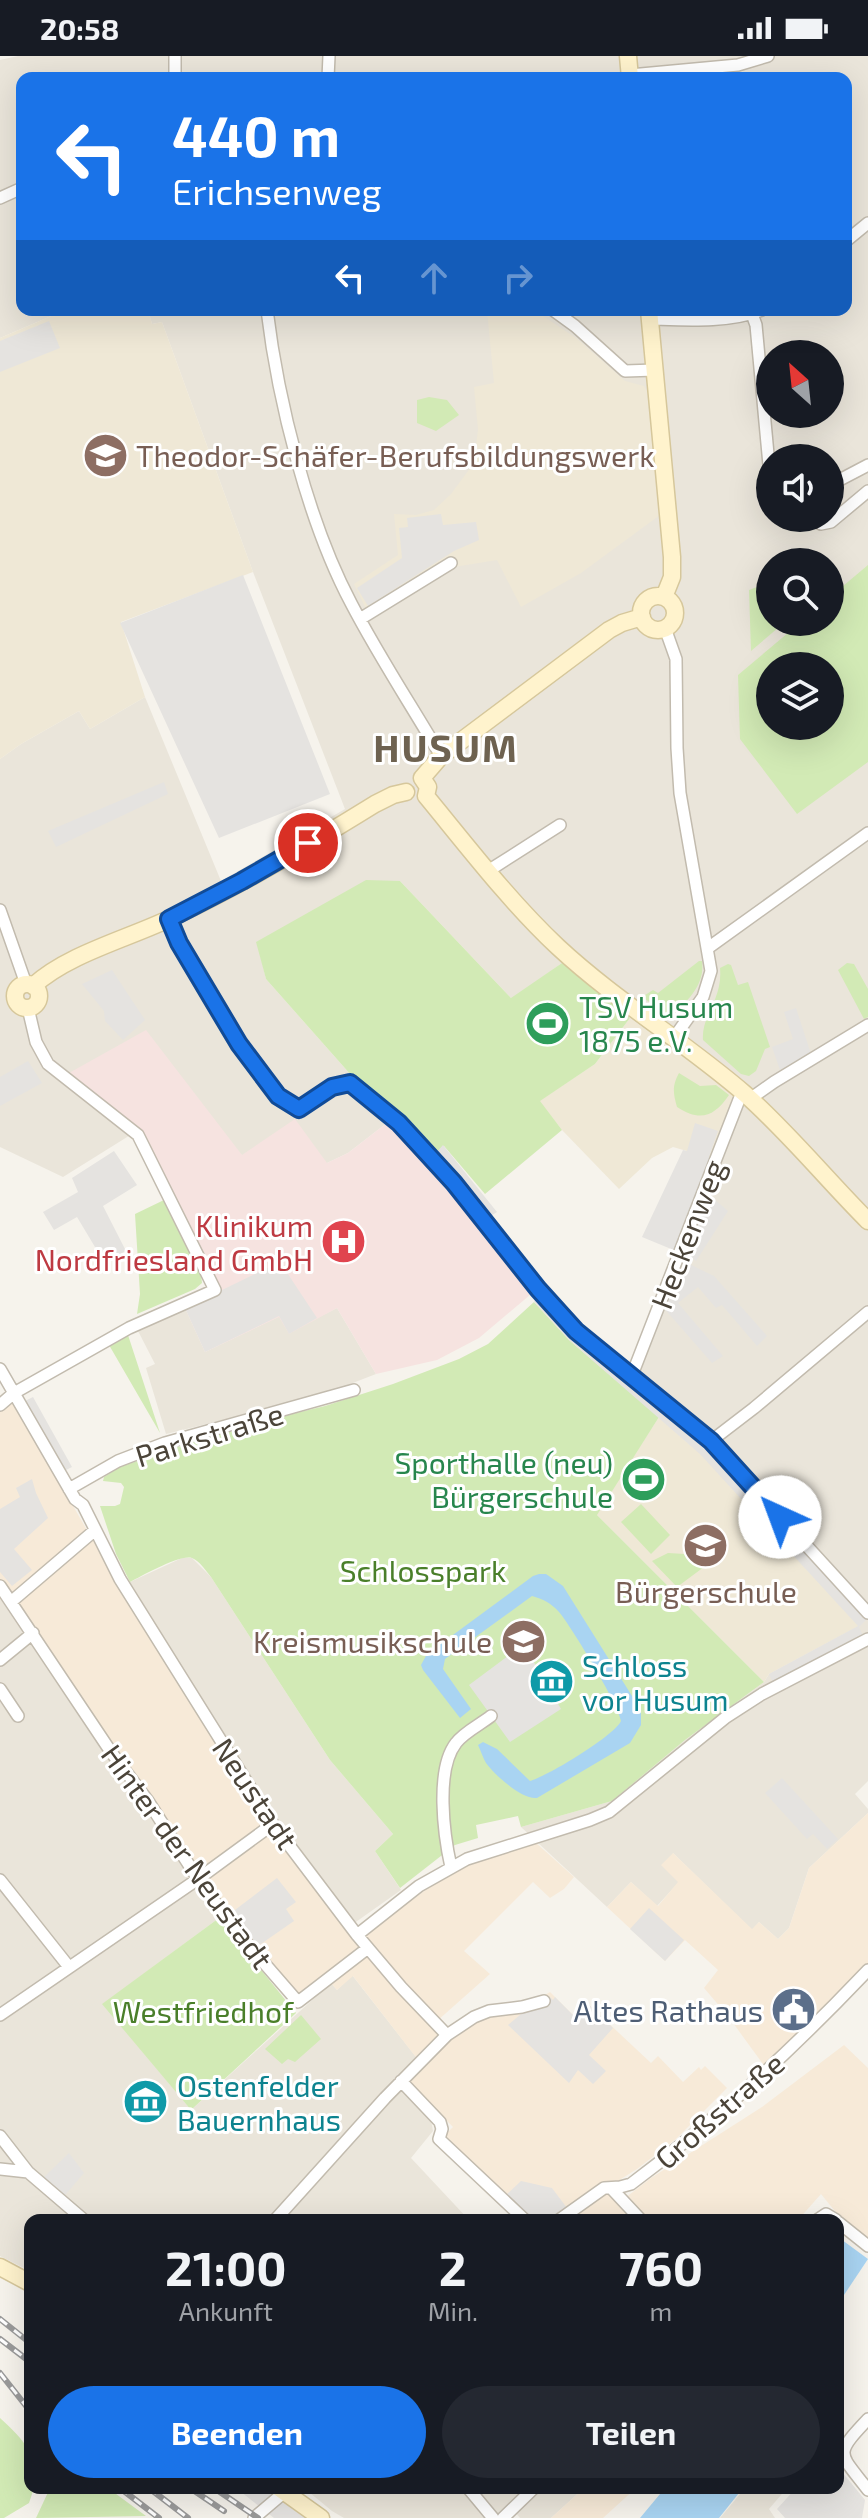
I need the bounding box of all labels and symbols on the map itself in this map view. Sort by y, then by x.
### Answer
north arrow [756,340,844,428]
school or university icon: Theodor-Schäfer-Berufsbildungswerk [81,431,129,479]
place label: Theodor-Schäfer-Berufsbildungswerk [136,437,654,473]
district label: HUSUM [373,724,519,770]
pin [274,809,342,877]
place label: TSV Husum 1875 e.V. [579,988,733,1058]
sports icon: TSV Husum 1875 e.V. [524,999,572,1047]
street label: Heckenweg [642,1154,732,1314]
place label: Klinikum Nordfriesland GmbH [35,1207,313,1277]
hospital icon: Klinikum Nordfriesland GmbH [320,1218,368,1266]
street label: Parkstraße [131,1394,287,1474]
place label: Sporthalle (neu) Bürgerschule [394,1444,613,1514]
sports icon: Sporthalle (neu) Bürgerschule [620,1455,668,1503]
position arrow [738,1475,822,1559]
school or university icon: Bürgerschule [682,1521,730,1569]
park label: Schlosspark [340,1552,506,1588]
place label: Bürgerschule [615,1573,797,1609]
school or university icon: Kreismusikschule [499,1617,547,1665]
place label: Kreismusikschule [253,1623,492,1659]
place label: Schloss vor Husum [582,1647,729,1717]
museum icon: Schloss vor Husum [527,1658,575,1706]
street label: Neustadt [206,1731,306,1855]
street label: Hinter der Neustadt [95,1737,281,1975]
public building icon: Altes Rathaus [770,1986,818,2034]
place label: Altes Rathaus [573,1992,763,2028]
park label: Westfriedhof [113,1993,294,2029]
street label: Großstraße [647,2044,791,2176]
place label: Ostenfelder Bauernhaus [177,2067,341,2137]
museum icon: Ostenfelder Bauernhaus [122,2078,170,2126]

